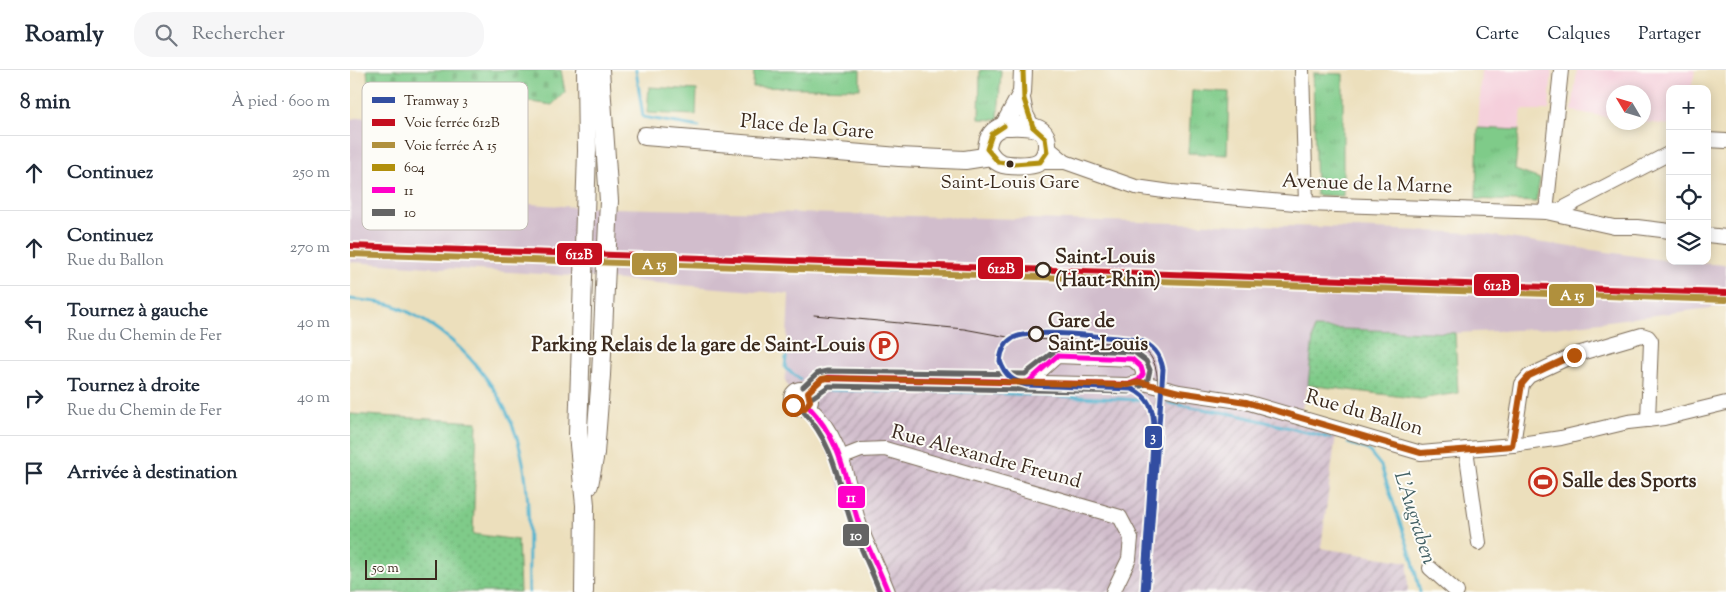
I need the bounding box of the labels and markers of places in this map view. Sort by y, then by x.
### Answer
marker: Saint-Louis Gare [1005,159,1015,169]
place label: Saint-Louis Gare [940,170,1080,197]
place label: Saint-Louis (Haut-Rhin) [1055,244,1161,296]
marker: Saint-Louis (Haut-Rhin) [1035,262,1051,278]
place label: Gare de Saint-Louis [1048,308,1148,360]
marker: Gare de Saint-Louis [1028,326,1044,342]
parking icon: Parking Relais de la gare de Saint-Louis [869,331,899,361]
place label: Parking Relais de la gare de Saint-Louis [532,332,865,361]
sports icon: Salle des Sports [1528,467,1558,497]
place label: Salle des Sports [1562,468,1697,497]

